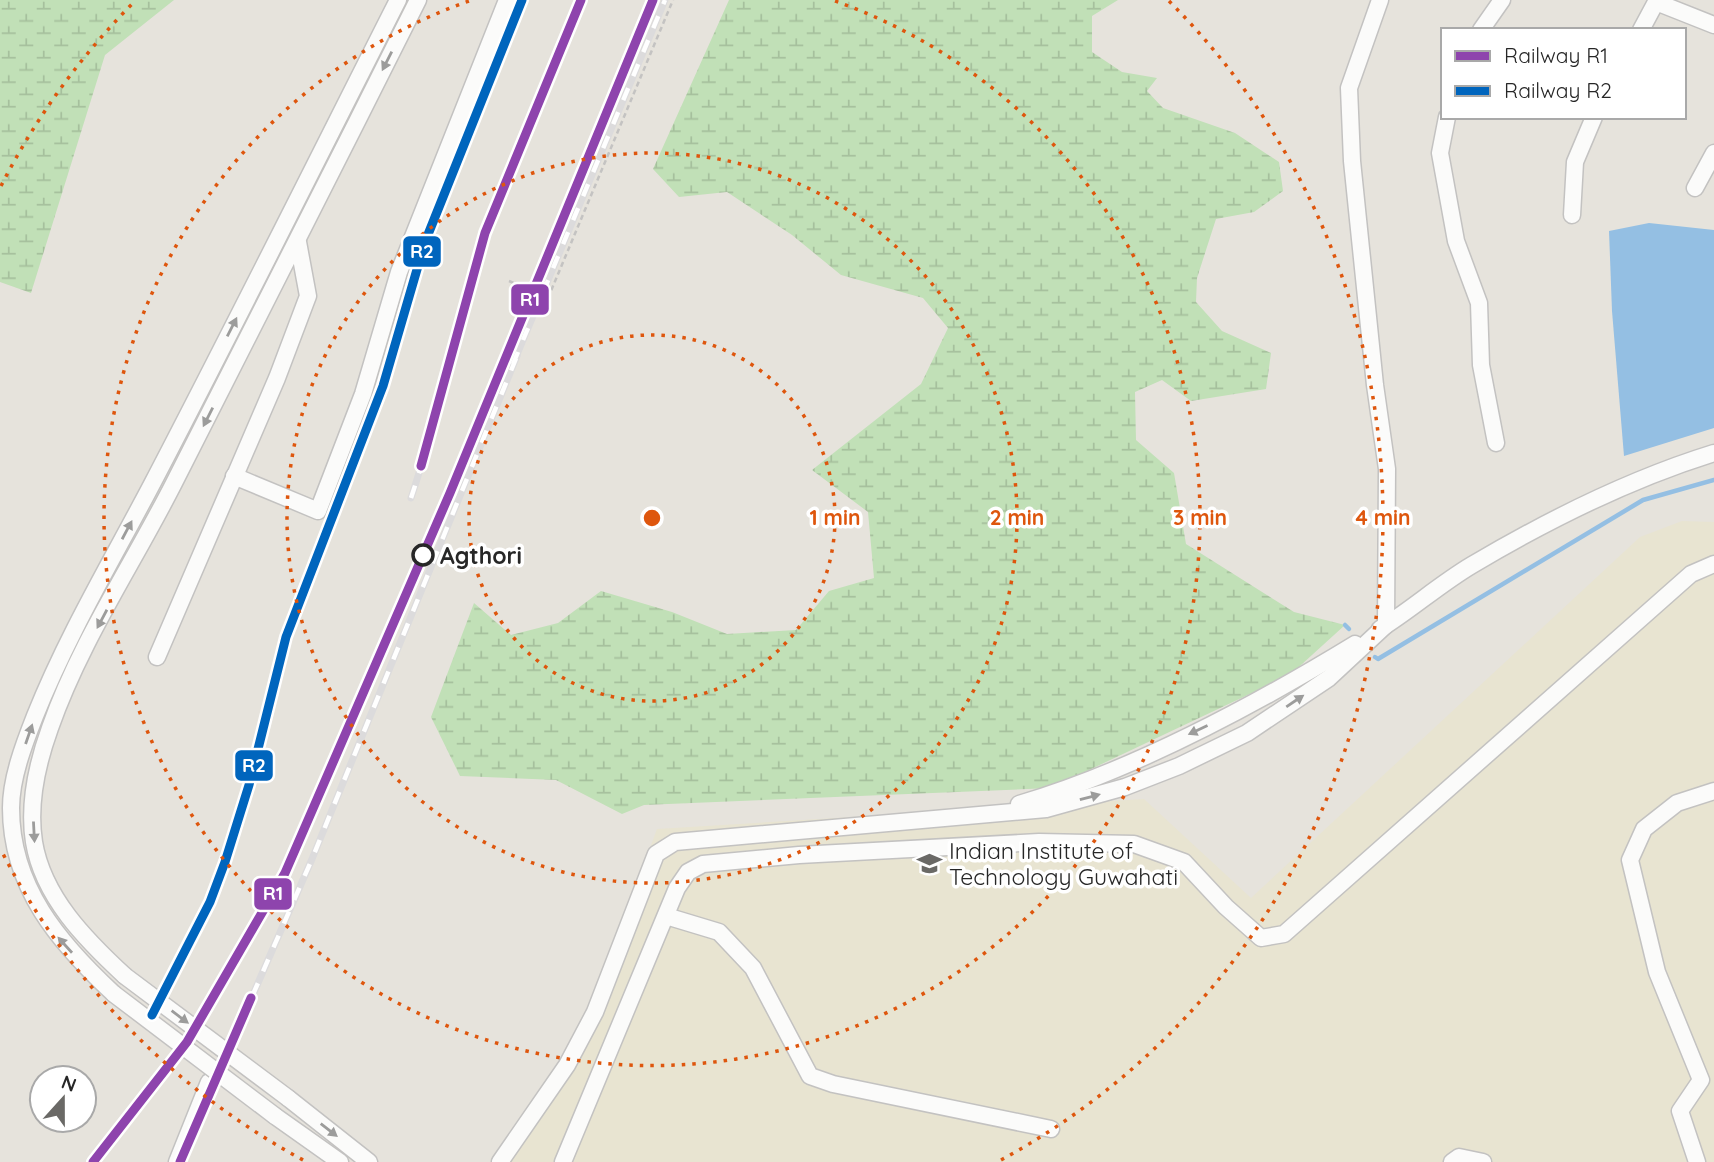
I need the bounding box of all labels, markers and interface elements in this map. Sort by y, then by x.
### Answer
legend [1441,28,1686,119]
text: Railway R1 [1504,42,1608,68]
one-way arrow [382,51,393,71]
text: Railway R2 [1504,77,1612,103]
line badge: R2 [402,235,442,268]
text: R2 [410,239,434,263]
line badge: R1 [510,283,550,316]
text: R1 [520,287,540,311]
one-way arrow [226,318,238,337]
one-way arrow [202,407,213,427]
text: 1 min [810,504,860,530]
text: 2 min [990,504,1044,530]
text: 3 min [1173,504,1227,530]
text: 4 min [1355,504,1411,530]
centre of rings [640,506,664,530]
one-way arrow [121,519,133,539]
place label: Agthori [440,541,522,570]
marker: Agthori [412,544,434,566]
one-way arrow [96,609,108,628]
one-way arrow [1286,694,1304,708]
one-way arrow [24,723,35,744]
one-way arrow [1188,724,1209,735]
line badge: R2 [234,749,274,782]
text: R2 [242,753,266,777]
one-way arrow [1079,791,1101,802]
one-way arrow [29,821,40,843]
place label: Indian Institute of Technology Guwahati [949,836,1178,891]
school or university icon: Indian Institute of Technology Guwahati [915,849,943,877]
line badge: R1 [253,877,293,911]
text: R1 [263,881,283,905]
one-way arrow [58,937,74,954]
one-way arrow [171,1010,189,1024]
north arrow [28,1064,98,1134]
text: N [58,1069,80,1097]
one-way arrow [319,1123,337,1138]

